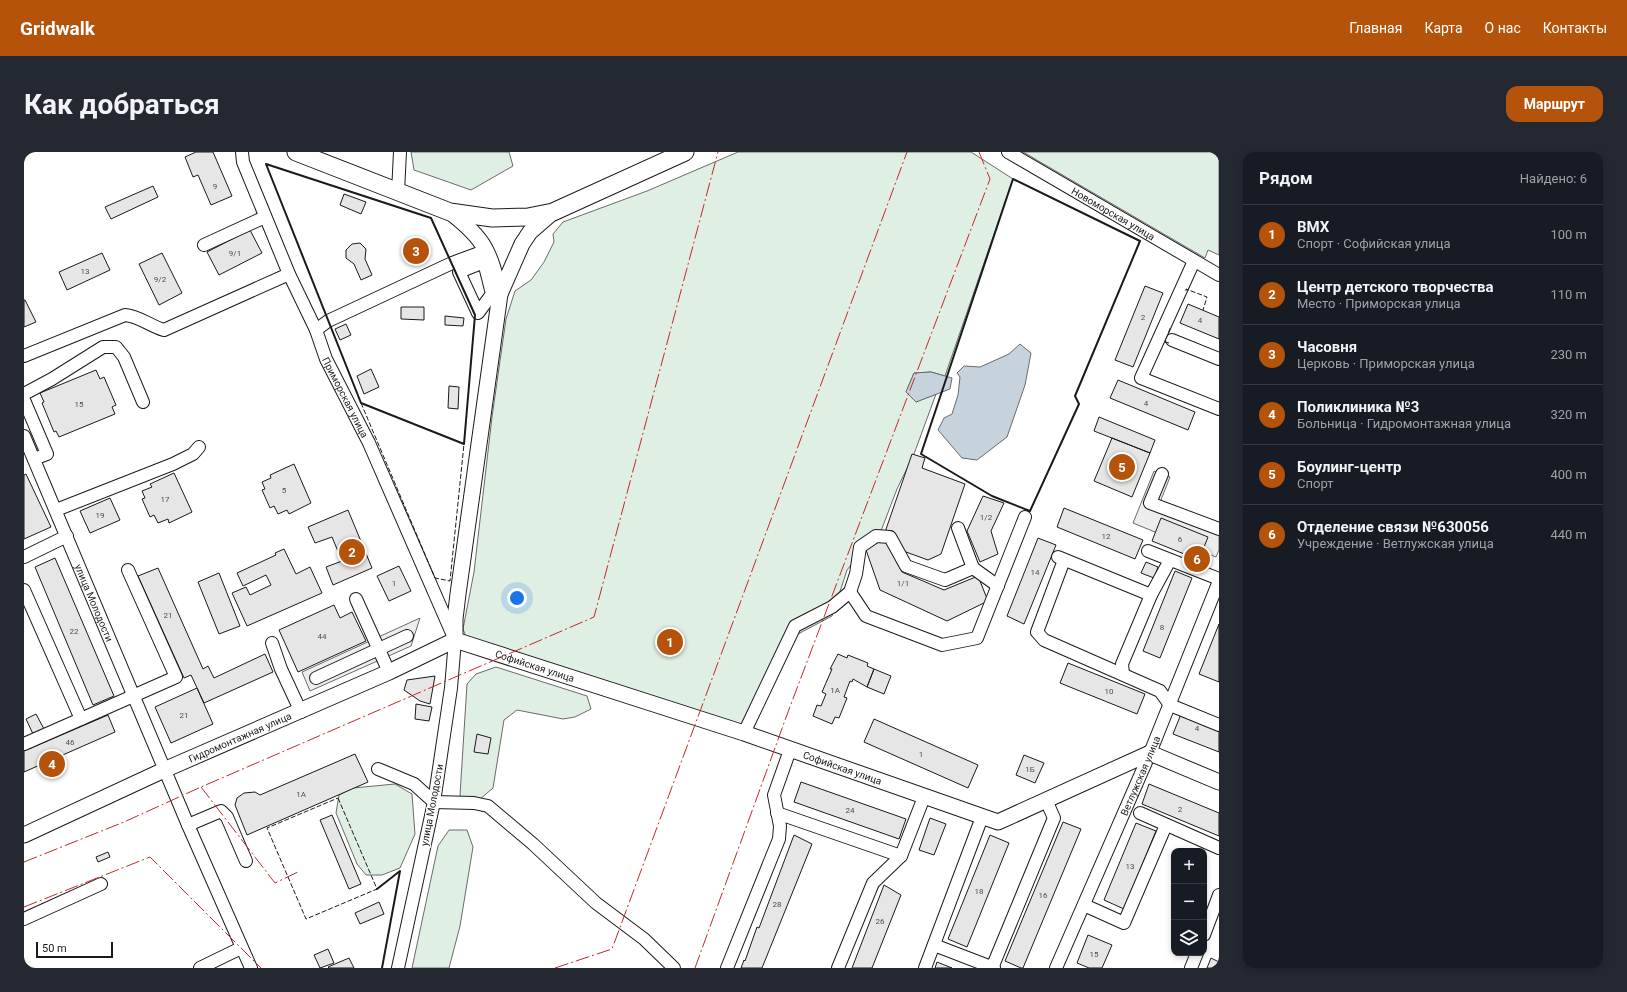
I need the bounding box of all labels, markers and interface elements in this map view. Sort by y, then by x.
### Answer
text: Gridwalk [20,17,95,40]
text: Главная [1349,20,1402,36]
text: Карта [1424,20,1463,36]
text: О нас [1485,20,1521,36]
text: Контакты [1543,20,1607,36]
button: Маршрут [1506,86,1603,122]
text: Как добраться [24,88,220,121]
text: Рядом [1259,168,1313,188]
text: Найдено: 6 [1520,171,1587,186]
house number: 9 [213,182,217,191]
street label: Новоморская улица [1070,185,1157,242]
text: BMX [1297,218,1329,236]
text: 1 [1268,227,1276,242]
text: 100 m [1550,227,1587,242]
pin: 3 [403,236,429,266]
text: Спорт · Софийская улица [1297,236,1451,251]
house number: 9/1 [229,249,241,258]
house number: 13 [81,267,90,276]
house number: 9/2 [154,275,167,284]
text: Центр детского творчества [1297,278,1494,296]
text: 2 [1268,287,1276,302]
text: 110 m [1550,287,1587,302]
text: Место · Приморская улица [1297,296,1461,311]
house number: 2 [1141,313,1146,322]
house number: 4 [1198,316,1203,325]
text: Часовня [1297,338,1357,356]
text: 3 [1268,347,1276,362]
text: 230 m [1550,347,1587,362]
street label: Приморская улица [320,355,371,439]
text: Церковь · Приморская улица [1297,356,1475,371]
text: Поликлиника №3 [1297,398,1419,416]
house number: 4 [1144,399,1149,408]
house number: 15 [75,400,84,409]
text: 4 [1268,407,1276,422]
text: 320 m [1550,407,1587,422]
text: Больница · Гидромонтажная улица [1297,416,1511,431]
pin: 5 [1109,452,1135,482]
text: Боулинг-центр [1297,458,1402,476]
text: 5 [1268,467,1276,482]
text: 400 m [1550,467,1587,482]
text: Спорт [1297,476,1333,491]
house number: 5 [282,486,287,495]
house number: 17 [161,495,170,504]
house number: 19 [96,511,105,520]
house number: 1/2 [980,513,993,522]
text: Отделение связи №630056 [1297,518,1489,536]
text: 6 [1268,527,1276,542]
text: 440 m [1550,527,1587,542]
house number: 12 [1102,532,1111,541]
house number: 6 [1178,535,1183,544]
text: Учреждение · Ветлужская улица [1297,536,1494,551]
pin: 2 [339,537,365,567]
pin: 6 [1184,544,1210,574]
street label: улица Молодости [73,562,116,643]
house number: 14 [1031,568,1040,577]
house number: 1 [392,579,396,588]
house number: 1/1 [897,579,909,588]
your location [507,588,527,608]
house number: 21 [164,611,173,620]
house number: 8 [1160,623,1165,632]
house number: 22 [70,627,79,636]
pin: 1 [657,627,683,657]
house number: 44 [318,632,327,641]
street label: Софийская улица [494,648,576,684]
house number: 1А [830,686,841,695]
house number: 10 [1105,687,1114,696]
street label: Гидромонтажная улица [187,710,293,764]
house number: 21 [180,711,189,720]
house number: 4 [1195,724,1200,733]
street label: Ветлужская улица [1118,734,1162,817]
house number: 46 [66,738,75,747]
pin: 4 [39,749,65,779]
street label: Софийская улица [802,749,883,786]
house number: 1 [919,750,923,759]
street label: улица Молодости [419,763,445,847]
house number: 1Б [1025,765,1035,774]
house number: 1А [296,790,307,799]
house number: 2 [1178,805,1183,814]
house number: 24 [846,806,855,815]
map controls [1171,848,1207,956]
button: + [1171,848,1207,884]
house number: 13 [1126,862,1135,871]
button: − [1171,884,1207,920]
house number: 18 [975,887,984,896]
house number: 16 [1039,891,1048,900]
house number: 28 [773,900,782,909]
house number: 26 [876,917,885,926]
button: layers [1171,920,1207,956]
scale bar [36,940,113,959]
text: 50 m [42,942,67,955]
house number: 15 [1090,950,1099,959]

